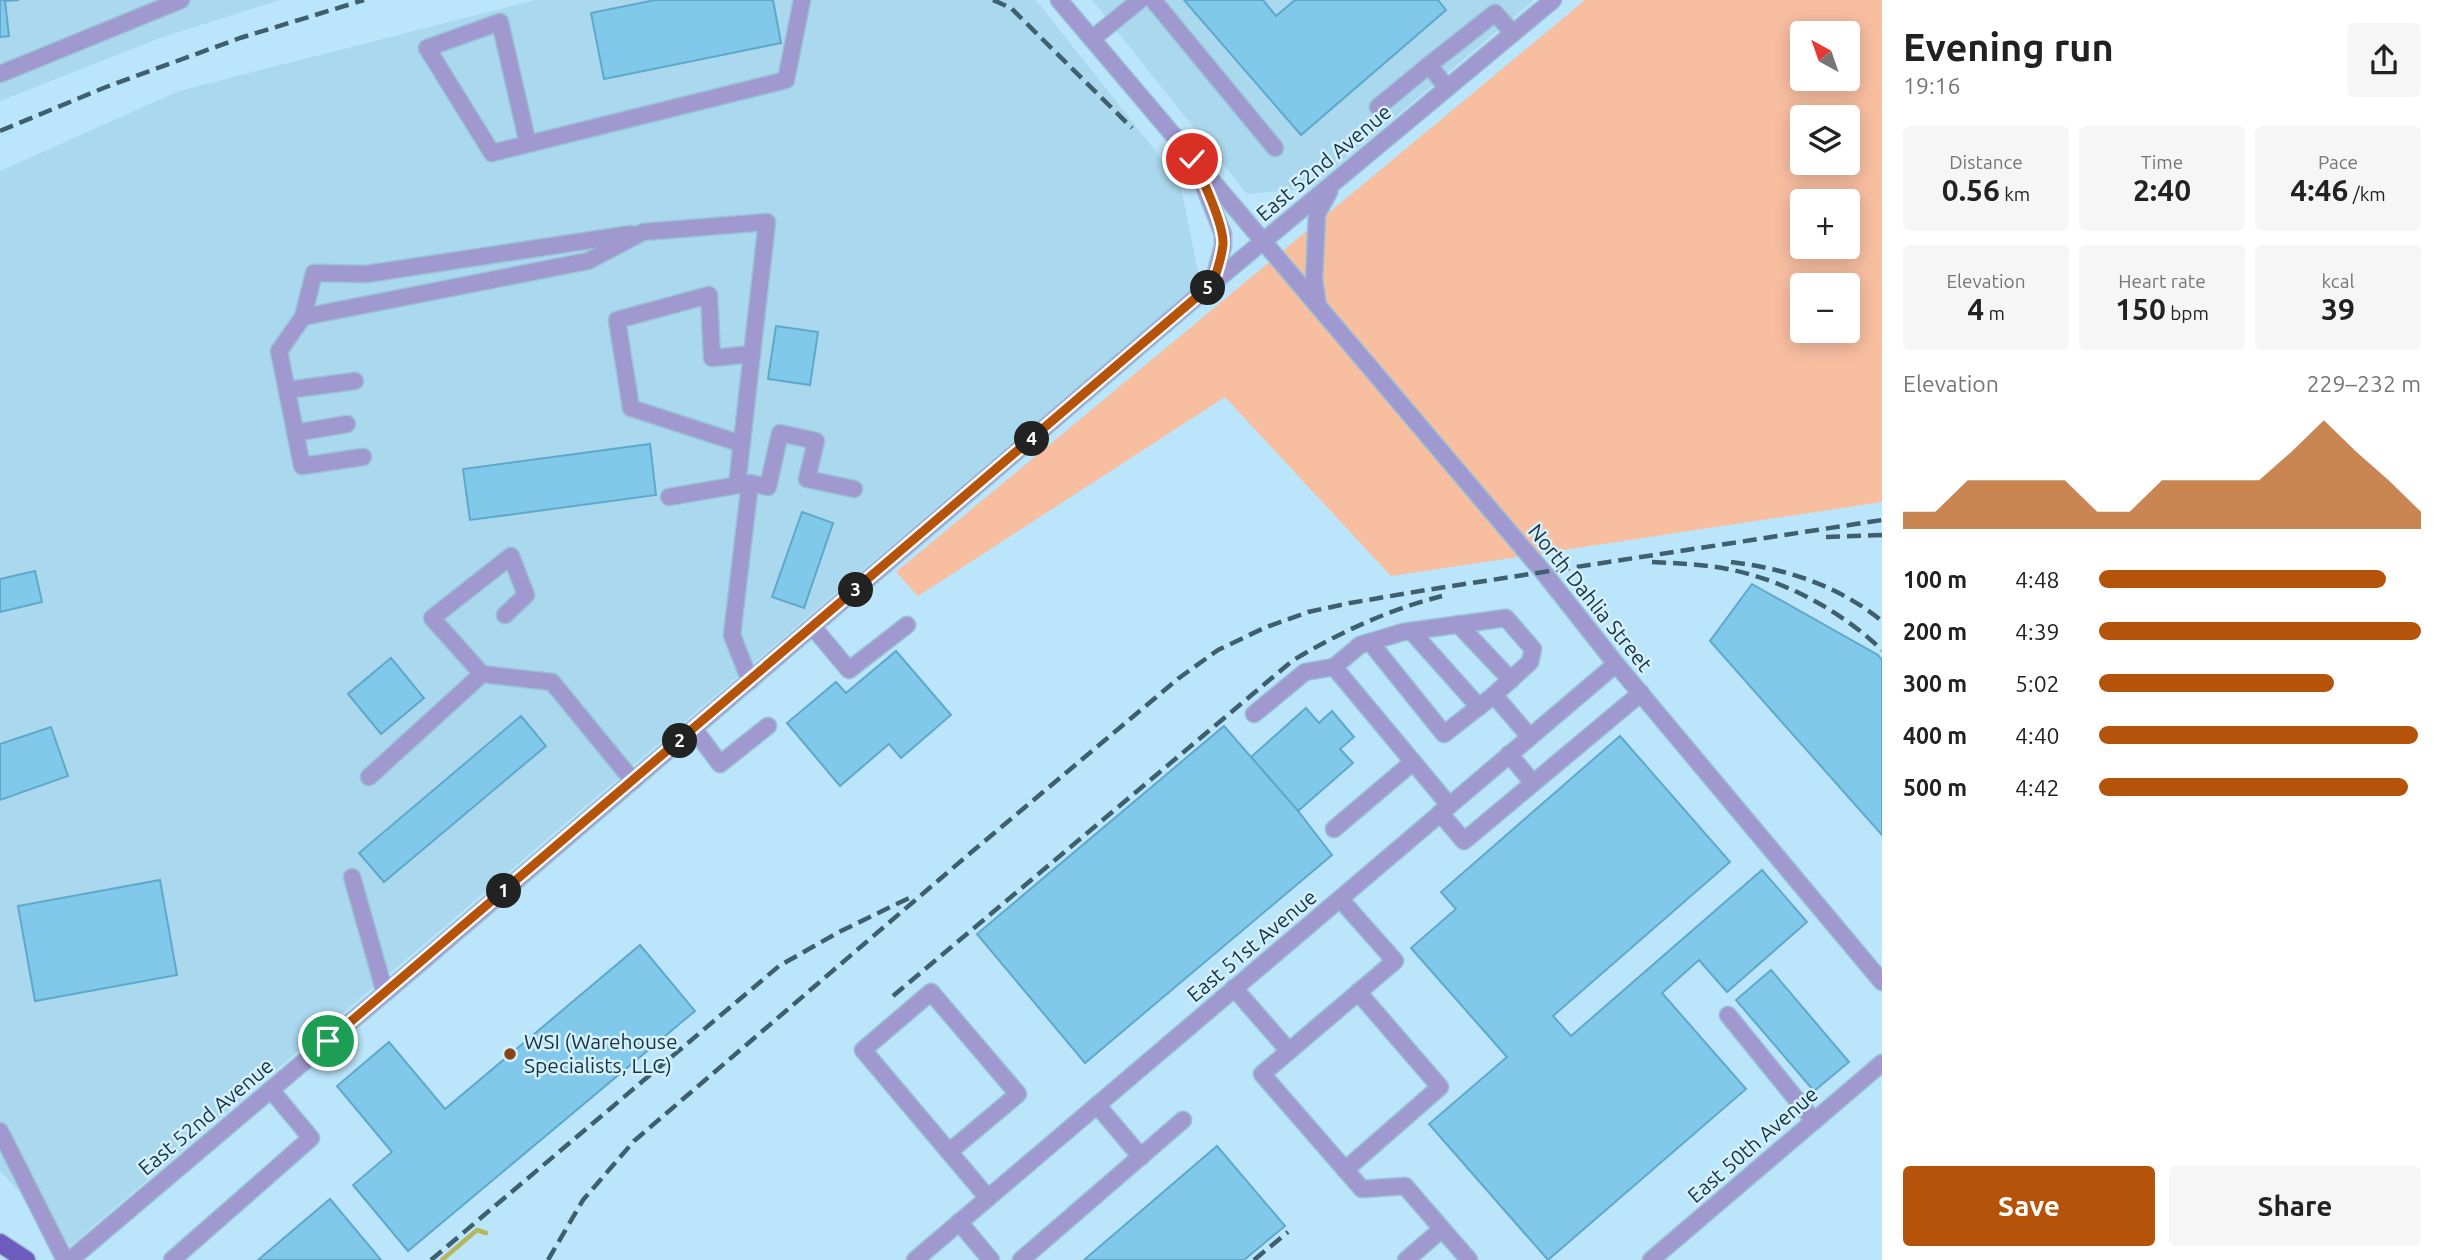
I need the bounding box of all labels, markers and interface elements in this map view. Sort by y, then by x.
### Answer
north arrow [1790,21,1860,91]
map controls [1790,21,1860,343]
button: share [2347,23,2421,97]
text: Evening run [1903,26,2114,68]
text: 19:16 [1903,73,1961,98]
street label: East 52nd Avenue [1251,99,1396,226]
button: layers [1790,105,1860,175]
pin [1162,129,1222,189]
icon: check [1173,140,1211,178]
text: Distance [1949,151,2023,173]
text: Time [2141,151,2183,173]
text: Pace [2318,151,2358,173]
text: 0.56 [1942,173,2000,207]
text: 2:40 [2133,173,2191,207]
text: 4:46 [2290,173,2348,207]
text: km [2000,183,2030,205]
text: /km [2348,183,2386,205]
button: + [1790,189,1860,259]
pin: 5 [1190,270,1226,306]
text: Elevation [1946,270,2026,292]
text: Heart rate [2118,270,2206,292]
text: kcal [2322,270,2354,292]
button: − [1790,273,1860,343]
text: 5 [1202,276,1213,298]
text: 4 [1967,292,1984,326]
text: 150 [2115,292,2166,326]
text: 39 [2321,292,2355,326]
text: m [1984,302,2005,324]
text: bpm [2166,302,2209,324]
text: Elevation [1903,371,1999,396]
text: 229–232 m [2307,371,2421,396]
pin: 4 [1014,422,1050,457]
text: 4 [1026,427,1037,449]
street label: North Dahlia Street [1524,519,1658,676]
text: 100 m [1903,567,1967,592]
text: 4:48 [2015,567,2060,592]
pin: 3 [838,572,874,608]
text: 3 [850,578,861,600]
text: 200 m [1903,619,1967,644]
text: 4:39 [2015,619,2060,644]
text: 300 m [1903,671,1967,696]
text: 5:02 [2015,671,2060,696]
text: 400 m [1903,723,1967,748]
text: 4:40 [2015,723,2060,748]
pin: 2 [662,724,698,758]
text: 2 [674,729,685,751]
text: 500 m [1903,775,1967,800]
text: 4:42 [2015,775,2060,800]
pin: 1 [486,874,522,908]
text: 1 [498,879,509,901]
street label: East 51st Avenue [1182,884,1321,1006]
pin [298,1011,358,1071]
icon: arrive [309,1022,347,1060]
place label: WSI (Warehouse Specialists, LLC) [524,1029,678,1077]
marker: WSI (Warehouse Specialists, LLC) [502,1046,518,1062]
street label: East 52nd Avenue [133,1053,278,1180]
street label: East 50th Avenue [1682,1081,1822,1207]
button: Save [1903,1166,2155,1246]
button: Share [2169,1166,2421,1246]

